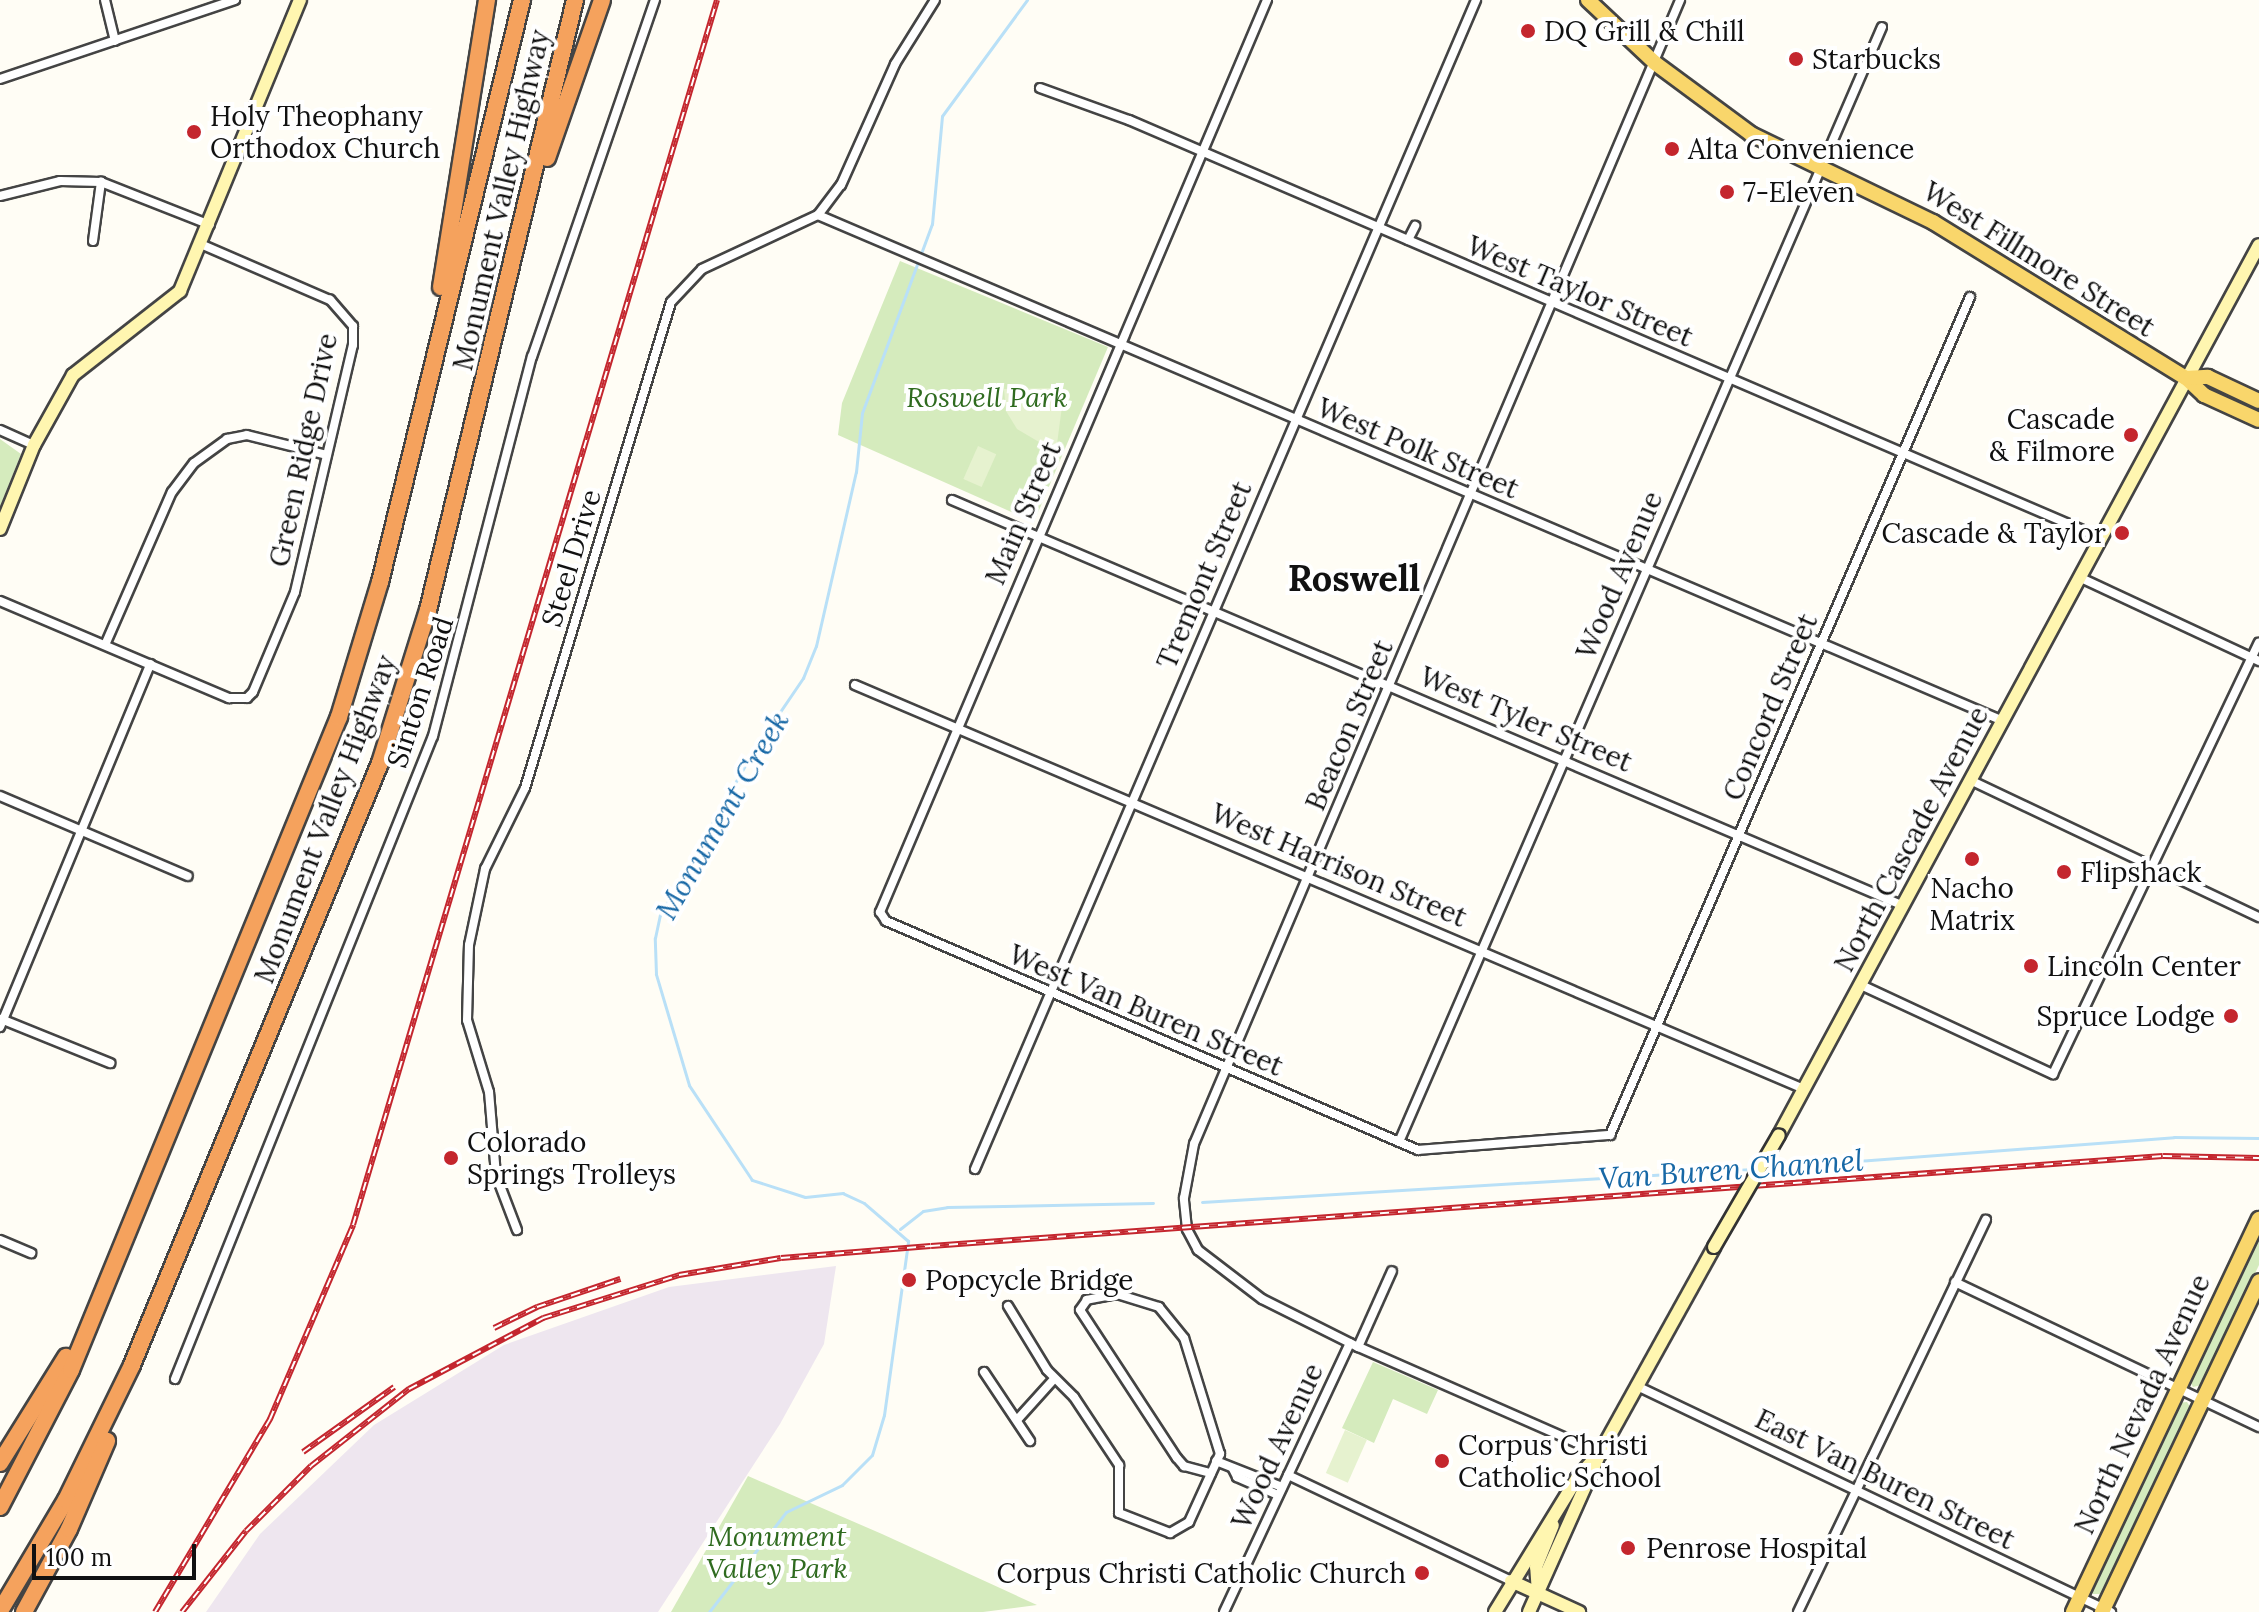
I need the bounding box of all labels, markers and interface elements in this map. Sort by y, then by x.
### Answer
place label: DQ Grill & Chill [1544,14,1745,48]
marker: DQ Grill & Chill [1519,22,1537,40]
street label: Monument Valley Highway [445,26,557,374]
place label: Starbucks [1812,42,1941,76]
marker: Starbucks [1787,50,1805,68]
place label: Holy Theophany Orthodox Church [210,99,440,165]
marker: Holy Theophany Orthodox Church [185,123,203,141]
place label: Alta Convenience [1688,132,1914,166]
marker: Alta Convenience [1663,140,1681,158]
street label: West Fillmore Street [1917,174,2161,344]
place label: 7-Eleven [1743,175,1855,209]
marker: 7-Eleven [1718,183,1736,201]
street label: West Taylor Street [1462,228,1698,354]
street label: Green Ridge Drive [262,330,344,570]
park label: Roswell Park [906,380,1068,414]
street label: West Polk Street [1312,390,1524,506]
place label: Cascade & Filmore [1989,402,2115,468]
marker: Cascade & Filmore [2122,426,2140,444]
street label: Main Street [978,437,1068,589]
street label: Tremont Street [1149,476,1259,674]
street label: Steel Drive [534,485,608,631]
street label: Wood Avenue [1569,486,1669,664]
place label: Cascade & Taylor [1881,516,2106,550]
marker: Cascade & Taylor [2113,524,2131,542]
district label: Roswell [1288,557,1420,601]
street label: Concord Street [1716,609,1824,805]
street label: Sinton Road [380,612,460,772]
street label: Beacon Street [1298,635,1400,815]
street label: Monument Valley Highway [247,650,403,988]
street label: West Tyler Street [1415,659,1637,779]
street label: North Cascade Avenue [1827,701,1995,977]
water label: Monument Creek [648,704,796,926]
street label: West Harrison Street [1206,796,1472,934]
marker: Nacho Matrix [1963,850,1981,868]
place label: Flipshack [2080,855,2202,889]
marker: Flipshack [2055,863,2073,881]
place label: Nacho Matrix [1929,871,2015,937]
street label: West Van Buren Street [1004,937,1288,1083]
place label: Lincoln Center [2047,949,2241,983]
marker: Lincoln Center [2022,957,2040,975]
place label: Spruce Lodge [2037,999,2215,1033]
marker: Spruce Lodge [2222,1007,2240,1025]
place label: Colorado Springs Trolleys [467,1125,676,1191]
water label: Van Buren Channel [1598,1142,1864,1196]
marker: Colorado Springs Trolleys [442,1149,460,1167]
place label: Popcycle Bridge [925,1263,1134,1297]
street label: North Nevada Avenue [2067,1269,2217,1539]
marker: Popcycle Bridge [900,1271,918,1289]
street label: Wood Avenue [1224,1358,1330,1534]
street label: East Van Buren Street [1750,1402,2020,1556]
place label: Corpus Christi Catholic School [1458,1428,1661,1494]
marker: Corpus Christi Catholic School [1433,1452,1451,1470]
park label: Monument Valley Park [706,1519,848,1585]
scale bar [36,1528,200,1578]
place label: Penrose Hospital [1646,1531,1867,1565]
marker: Penrose Hospital [1617,1537,1639,1559]
text: 100 m [46,1542,112,1573]
place label: Corpus Christi Catholic Church [997,1556,1406,1590]
marker: Corpus Christi Catholic Church [1413,1564,1431,1582]

